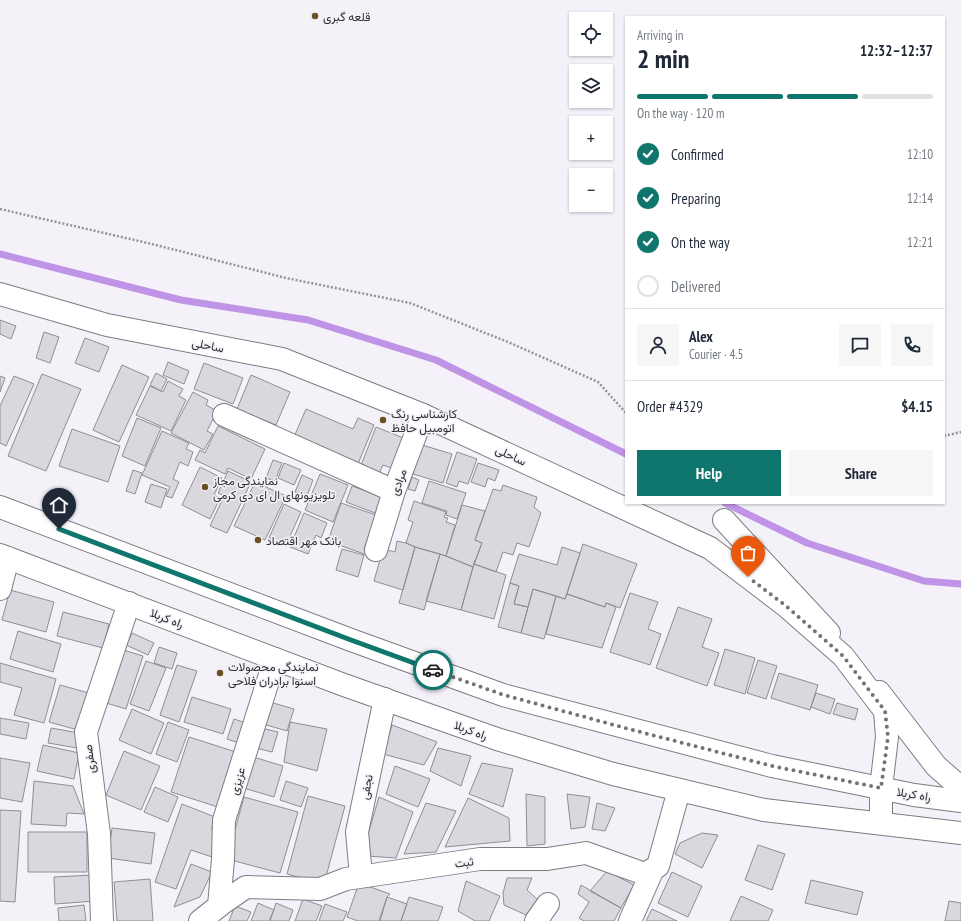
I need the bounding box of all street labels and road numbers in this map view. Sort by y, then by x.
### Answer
street label: ساحلی [191,335,225,356]
street label: ساحلی [493,441,529,470]
street label: مرادی [386,467,411,498]
street label: راه کربلا [148,605,186,632]
street label: راه کربلا [452,717,490,744]
street label: صفری [80,744,99,774]
street label: عزیزی [226,765,249,797]
street label: نجفی [356,773,377,801]
street label: راه کربلا [896,784,932,805]
street label: ثبت [454,853,475,871]

